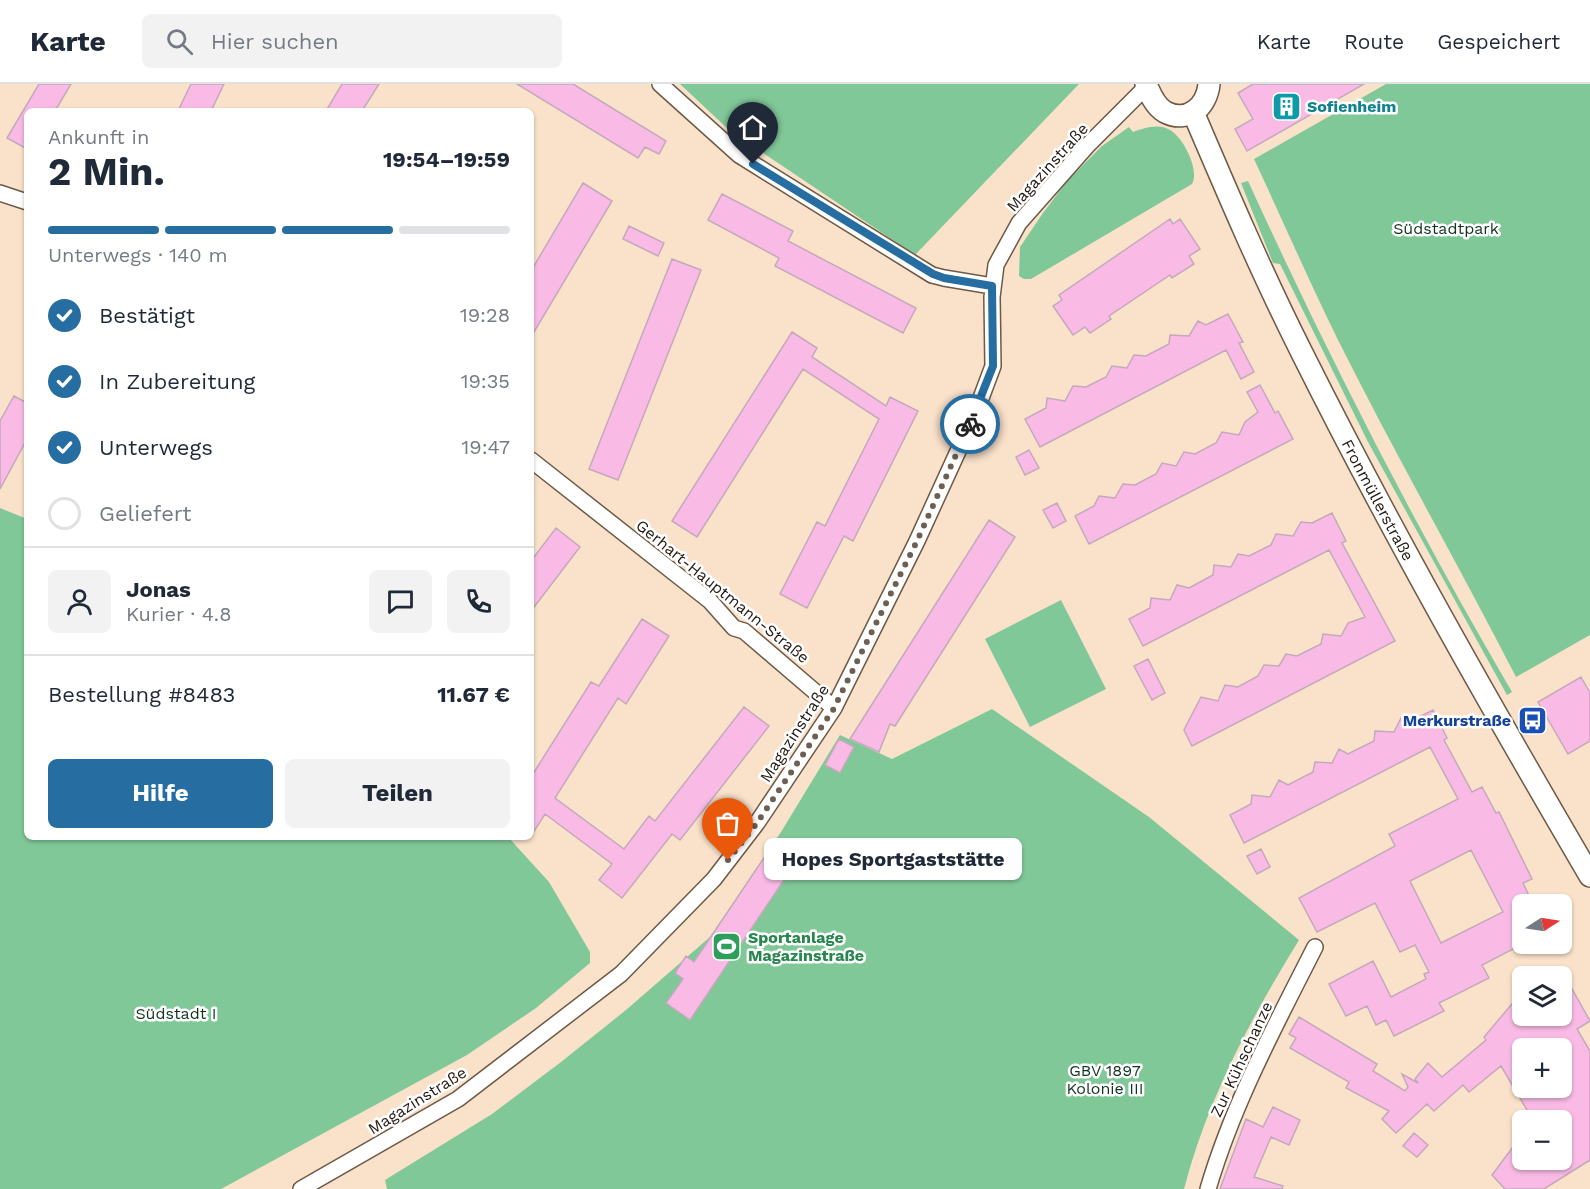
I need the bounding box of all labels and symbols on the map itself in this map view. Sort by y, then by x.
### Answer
building icon: Sofienheim [1270,90,1302,122]
place label: Sofienheim [1307,97,1396,116]
pin [727,102,778,164]
street label: Magazinstraße [1003,119,1092,215]
park label: Südstadtpark [1393,219,1499,238]
courier [940,394,1000,454]
street label: Fronmüllerstraße [1338,436,1418,564]
street label: Gerhart-Hauptmann-Straße [632,516,813,667]
street label: Magazinstraße [756,681,833,786]
bus stop icon: Merkurstraße [1516,704,1548,736]
place label: Merkurstraße [1403,711,1511,730]
pin [702,798,753,860]
callout: Hopes Sportgaststätte [764,839,1022,881]
north arrow [1512,894,1572,954]
place label: Sportanlage Magazinstraße [748,928,864,965]
sports icon: Sportanlage Magazinstraße [711,930,743,962]
street label: Zur Kühschanze [1206,999,1276,1120]
park label: Südstadt I [135,1004,217,1023]
park label: GBV 1897 Kolonie III [1067,1061,1143,1098]
street label: Magazinstraße [365,1063,470,1138]

